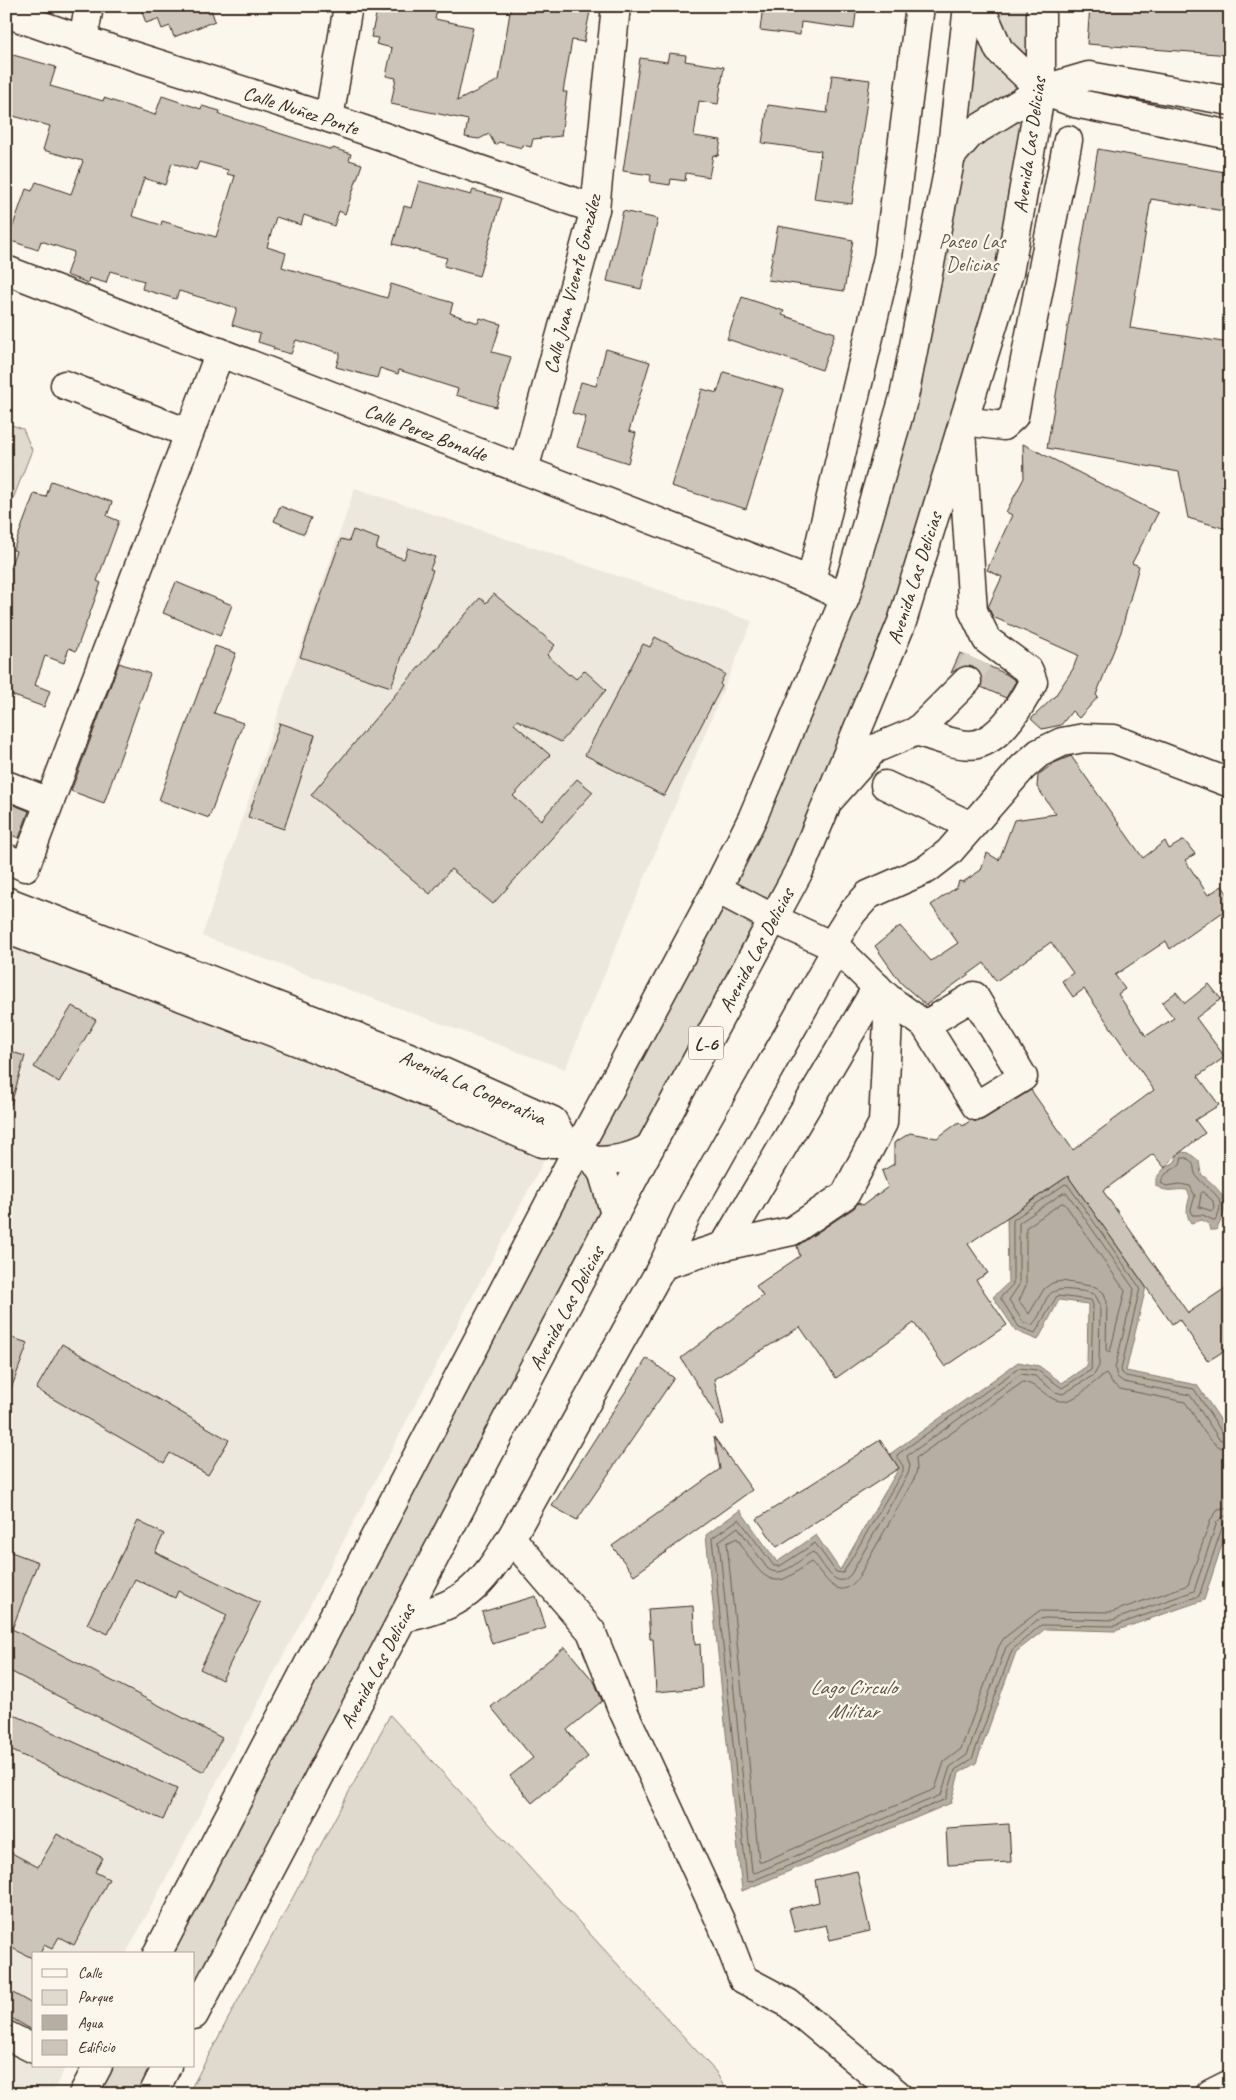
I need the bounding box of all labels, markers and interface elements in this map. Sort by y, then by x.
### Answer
street label: Avenida Las Delicias [1008,73,1052,215]
street label: Calle Nuñez Ponte [240,80,363,141]
street label: Calle Juan Vicente González [538,190,607,376]
park label: Paseo Las Delicias [939,229,1007,277]
street label: Calle Perez Bonalde [361,398,492,468]
street label: Avenida Las Delicias [881,507,948,647]
street label: Avenida Las Delicias [713,882,801,1017]
road number: L-6 [688,1026,724,1060]
street label: Avenida La Cooperativa [396,1044,551,1131]
street label: Avenida Las Delicias [523,1240,611,1375]
street label: Avenida Las Delicias [334,1598,422,1733]
water label: Lago Circulo Militar [810,1674,900,1724]
legend [32,1952,195,2068]
text: Calle [78,1964,103,1983]
text: Parque [78,1988,114,2007]
text: Agua [78,2014,103,2033]
text: Edificio [78,2038,116,2057]

